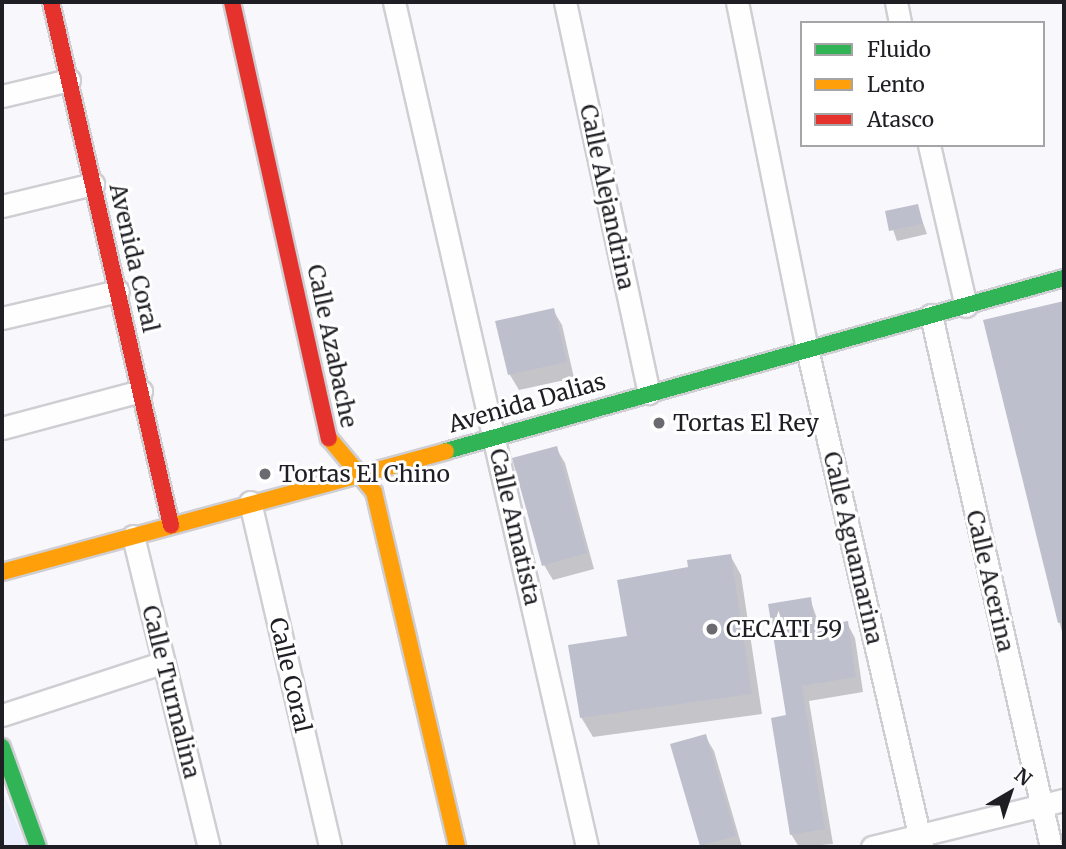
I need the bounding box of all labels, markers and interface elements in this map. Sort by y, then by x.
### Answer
legend [800,21,1045,147]
text: Fluido [867,36,931,63]
text: Lento [867,71,925,98]
street label: Calle Alejandrina [574,102,640,292]
text: Atasco [867,106,934,133]
street label: Avenida Coral [103,181,165,335]
street label: Calle Azabache [301,262,363,430]
street label: Avenida Dalias [445,367,609,439]
place label: Tortas El Rey [673,409,819,437]
marker: Tortas El Rey [651,415,667,431]
street label: Calle Amatista [484,446,546,608]
street label: Calle Aguamarina [817,449,889,647]
place label: Tortas El Chino [279,460,450,488]
marker: Tortas El Chino [257,466,273,482]
street label: Calle Acerina [960,508,1020,654]
street label: Calle Turmalina [136,603,206,781]
street label: Calle Coral [263,615,317,735]
place label: CECATI 59 [726,615,842,643]
marker: CECATI 59 [704,621,720,637]
north arrow [975,758,1045,828]
text: N [1010,763,1037,791]

